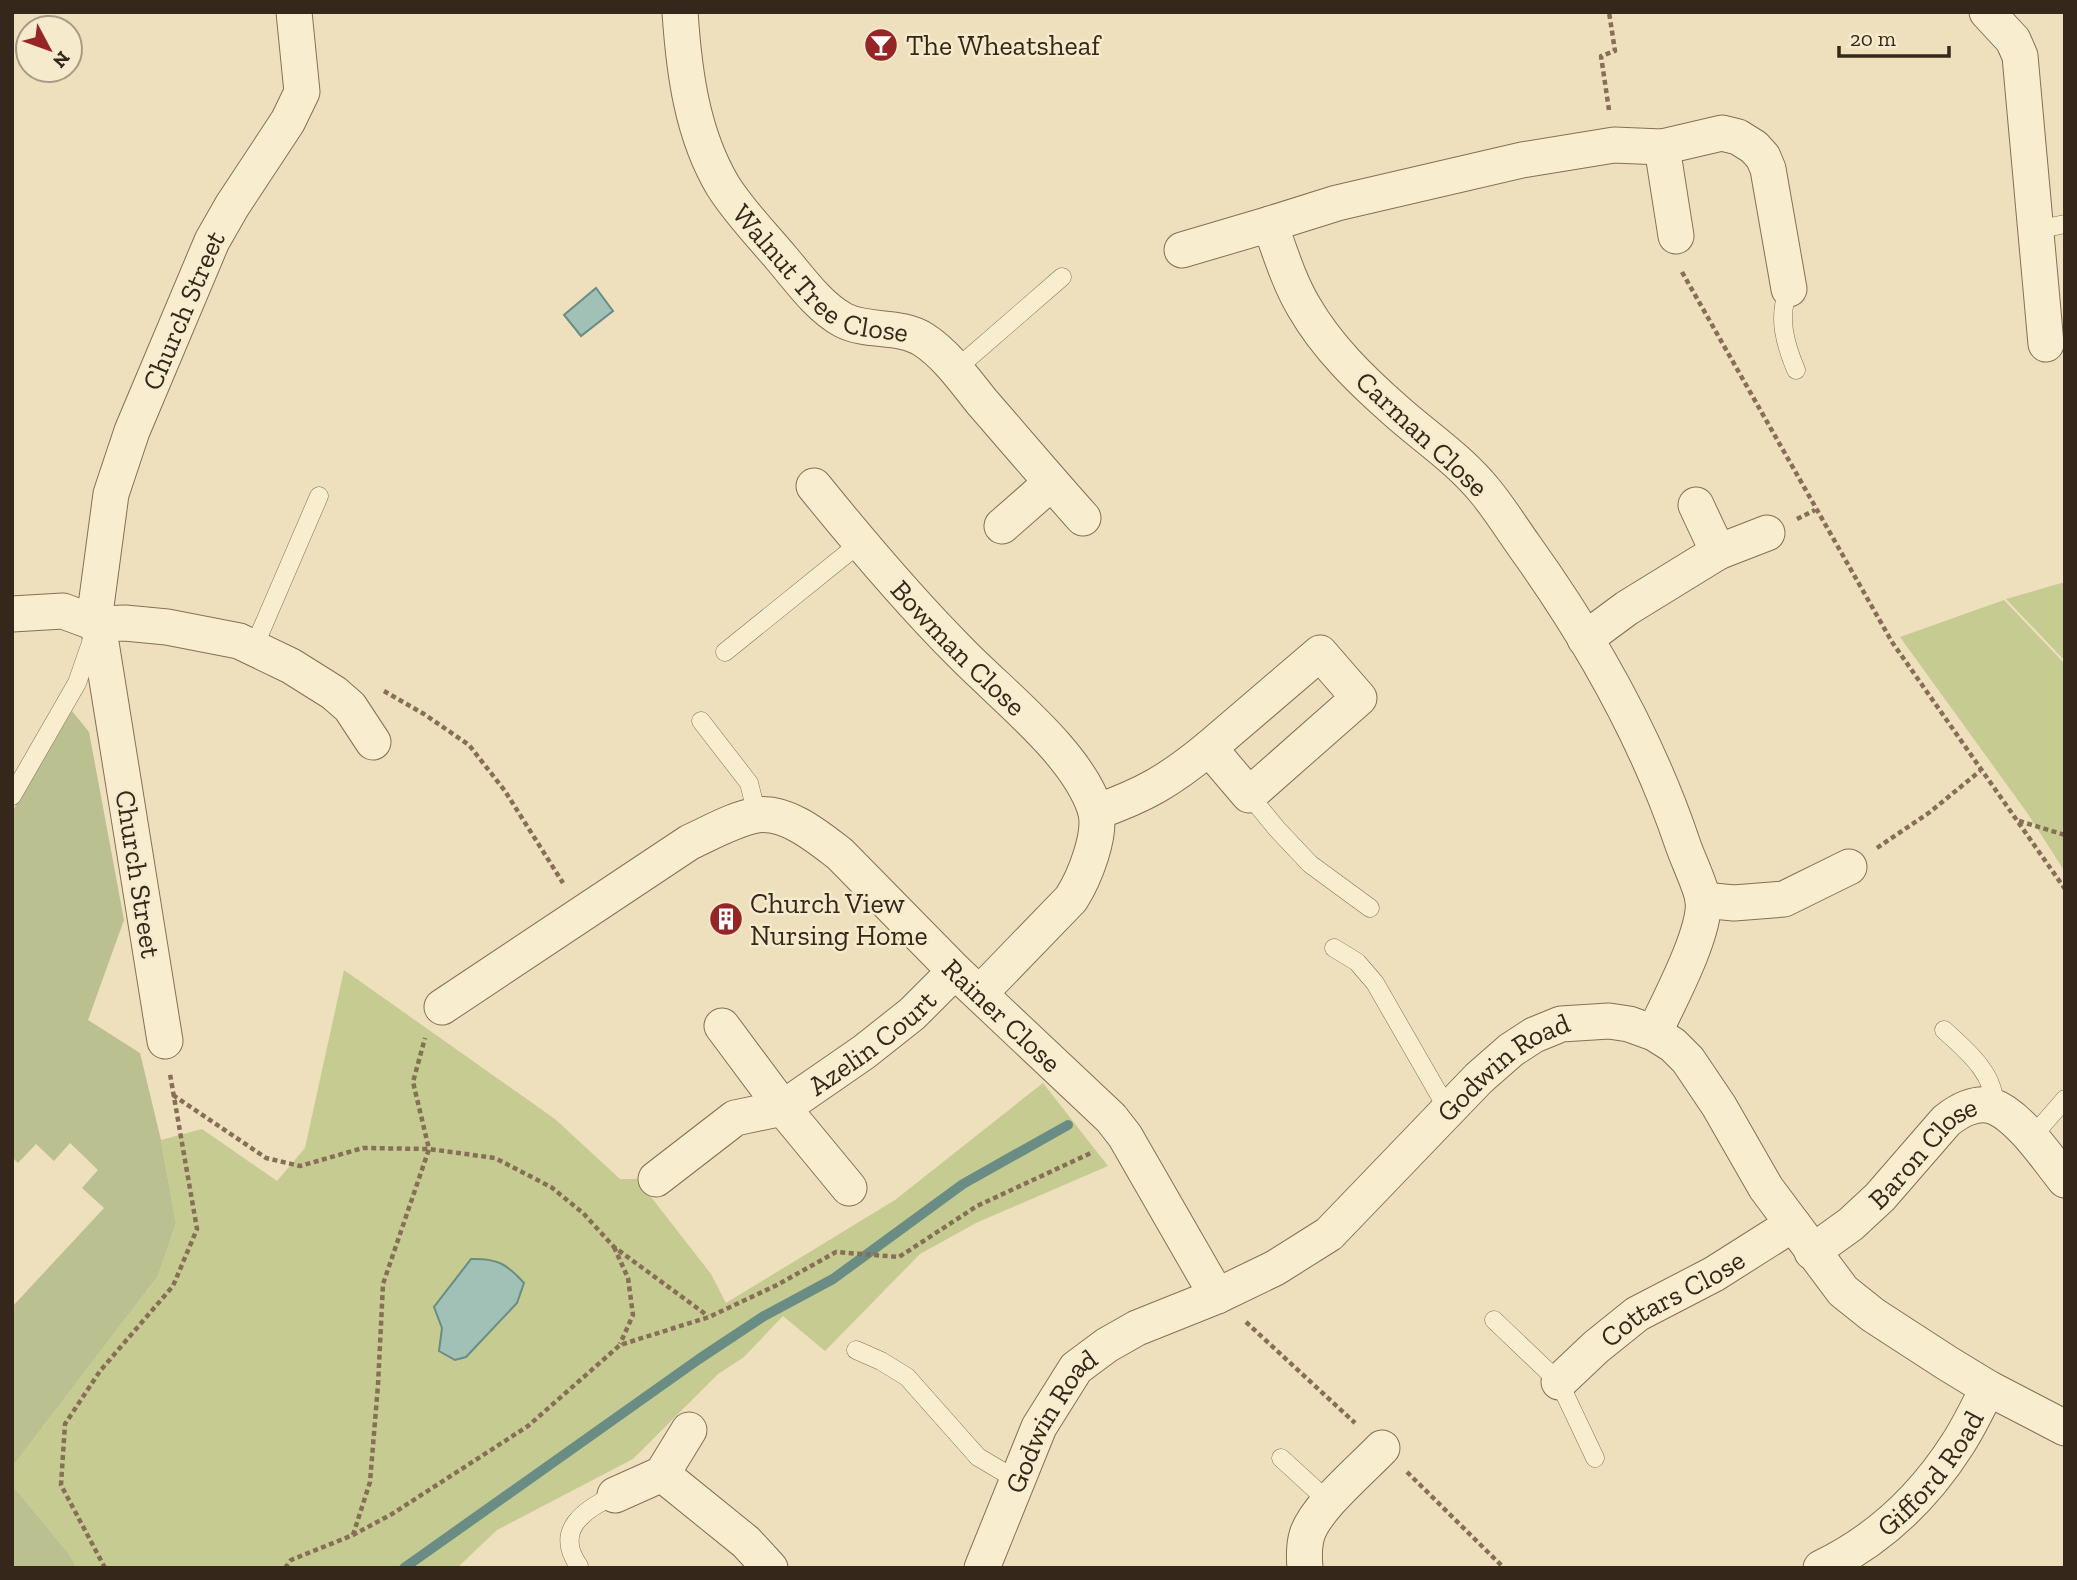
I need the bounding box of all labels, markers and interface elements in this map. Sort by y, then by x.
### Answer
north arrow [14,14,84,84]
scale bar [1839,14,1949,58]
bar icon: The Wheatsheaf [862,26,900,64]
text: 20 m [1850,26,1896,51]
place label: The Wheatsheaf [906,29,1102,62]
text: N [48,47,75,73]
street label: Walnut Tree Close [726,197,912,349]
street label: Church Street [135,224,232,395]
street label: Carman Close [1349,364,1495,504]
street label: Bowman Close [884,573,1033,722]
street label: Church Street [108,788,168,961]
place label: Church View Nursing Home [750,887,928,952]
building icon: Church View Nursing Home [707,900,745,938]
street label: Rainer Close [936,952,1068,1079]
street label: Azelin Court [802,983,943,1102]
street label: Godwin Road [1430,1006,1574,1128]
street label: Baron Close [1862,1089,1981,1216]
street label: Cottars Close [1593,1242,1751,1354]
street label: Godwin Road [998,1342,1103,1498]
street label: Gifford Road [1870,1405,1990,1543]

